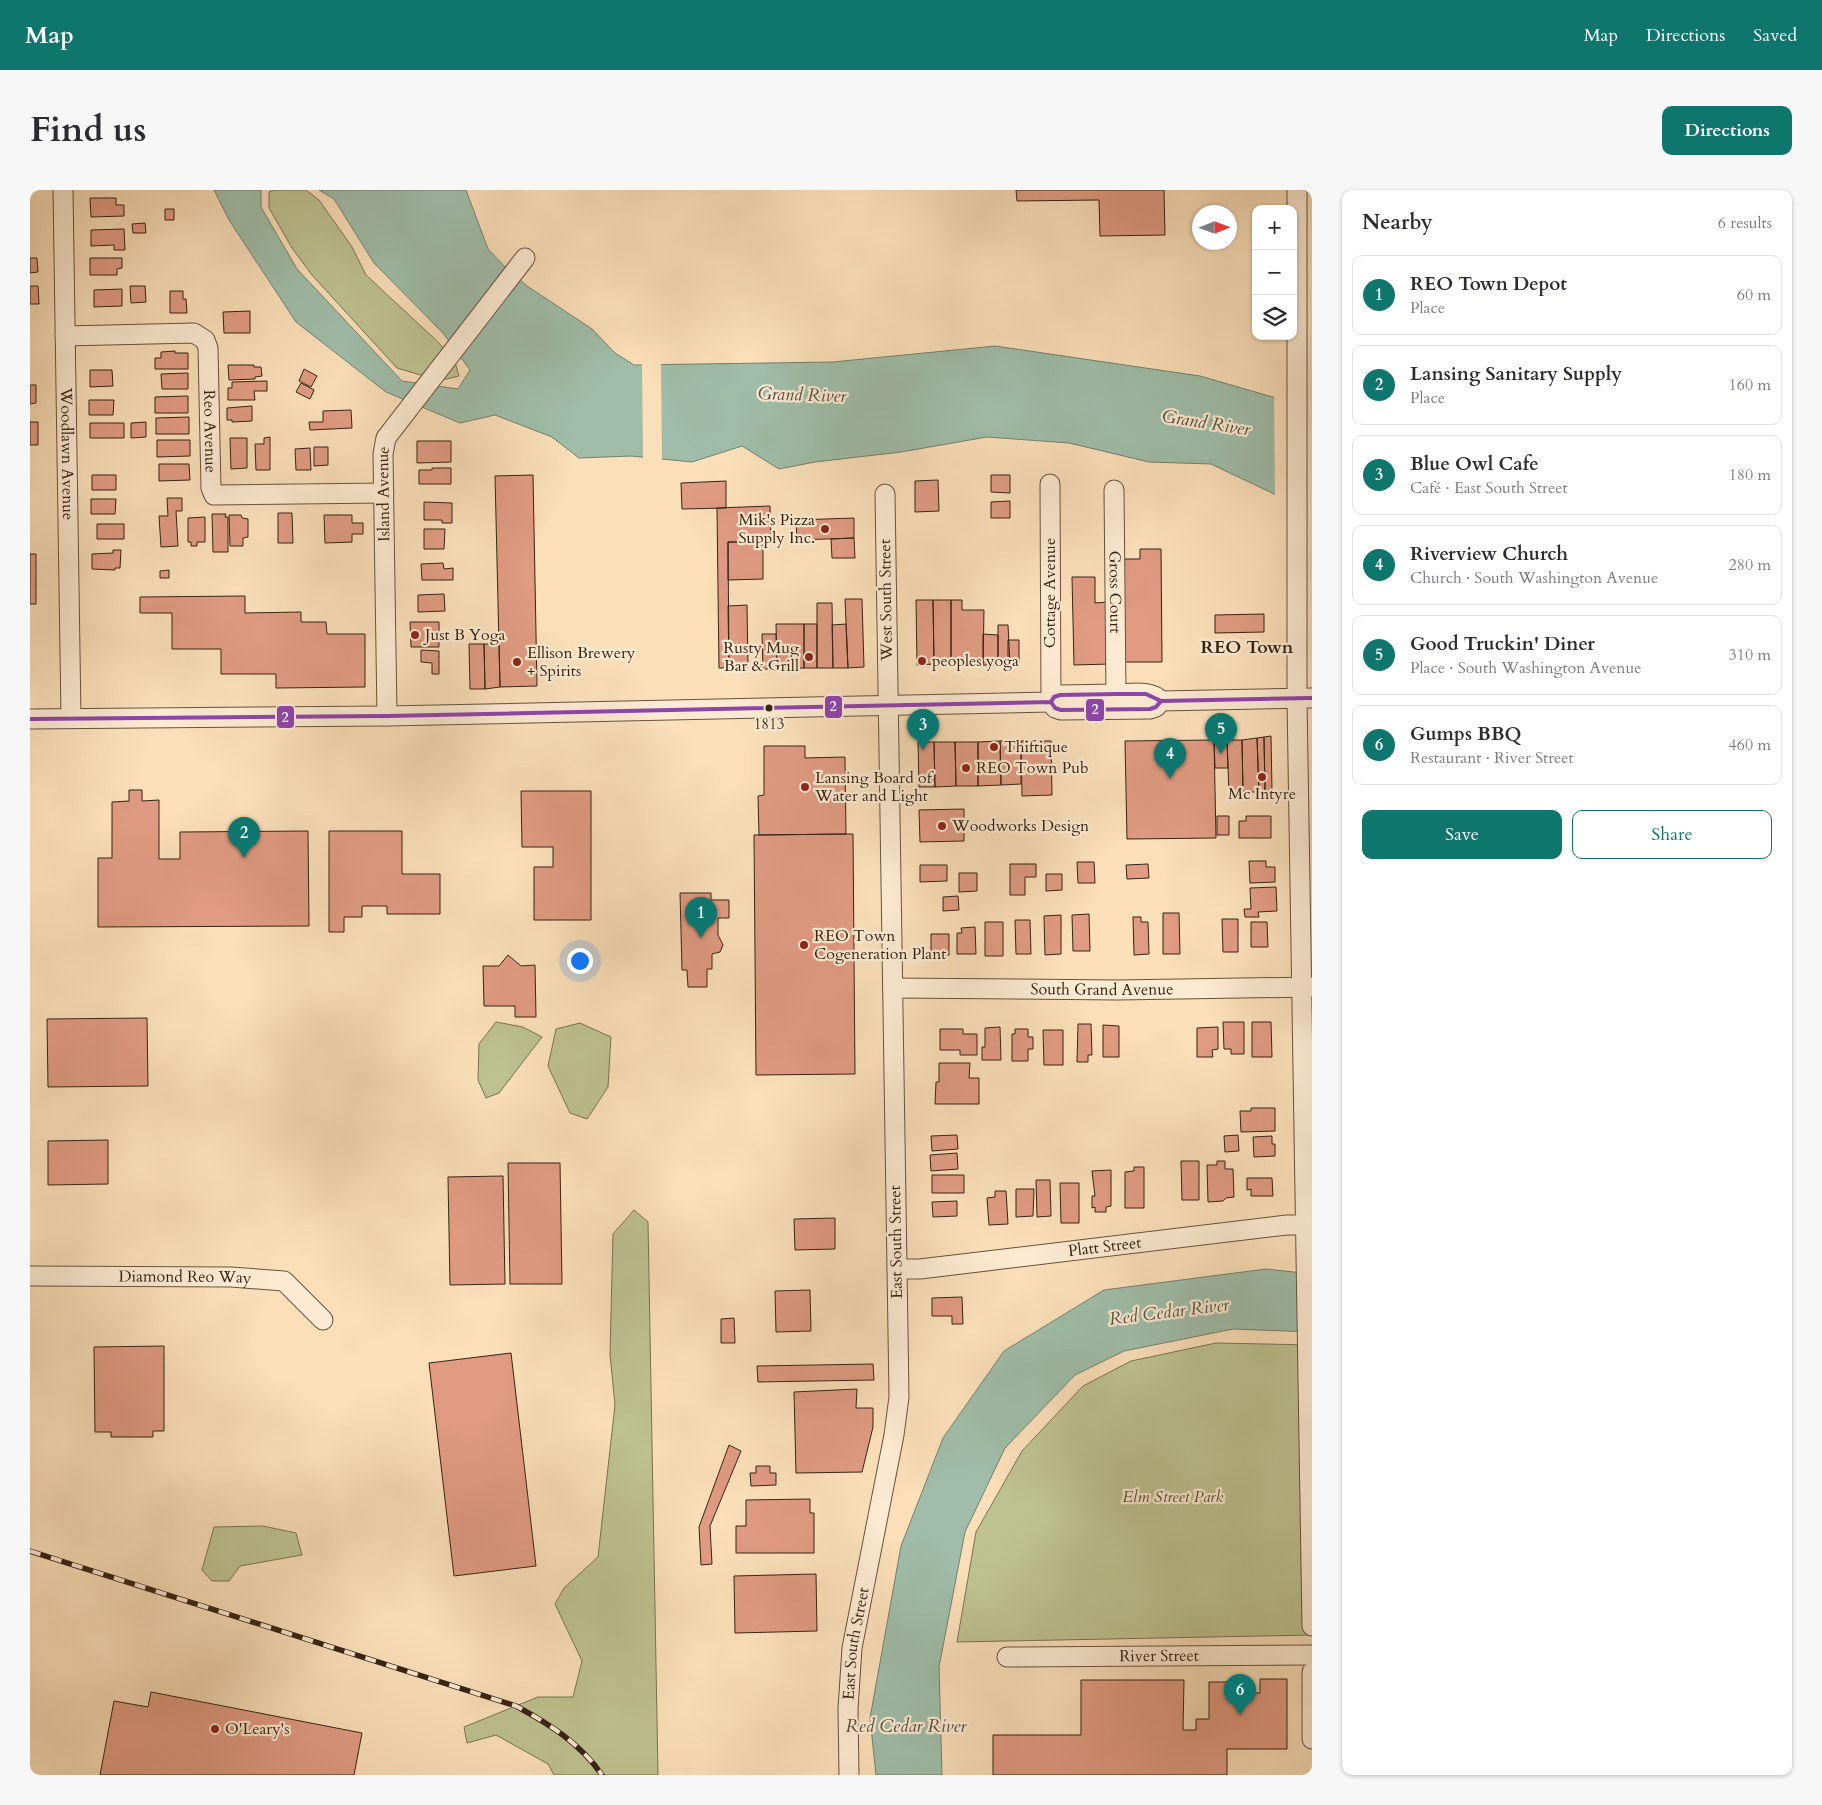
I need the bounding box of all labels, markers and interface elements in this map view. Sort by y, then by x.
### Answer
text: Map [25,19,74,52]
text: Map [1584,23,1618,48]
text: Directions [1646,23,1725,48]
text: Saved [1753,23,1797,48]
text: Find us [30,106,146,154]
button: Directions [1662,106,1792,155]
north arrow [1192,205,1237,250]
map controls [1252,205,1297,340]
button: + [1252,205,1297,250]
text: Nearby [1362,208,1433,237]
text: 6 results [1718,212,1772,234]
button: − [1252,250,1297,295]
text: REO Town Depot [1410,271,1567,297]
text: 1 [1375,284,1383,306]
text: 60 m [1737,284,1771,306]
button: layers [1252,295,1297,340]
text: Place [1410,297,1445,319]
text: Lansing Sanitary Supply [1410,361,1622,387]
text: 2 [1375,374,1383,396]
text: 160 m [1729,374,1771,396]
water label: Grand River [757,381,848,409]
street label: Woodlawn Avenue [55,387,79,520]
text: Place [1410,387,1445,409]
street label: Reo Avenue [198,390,222,473]
water label: Grand River [1160,404,1253,442]
street label: Island Avenue [372,444,395,542]
text: Blue Owl Cafe [1410,451,1539,477]
text: 3 [1375,464,1383,486]
text: 180 m [1729,464,1771,486]
text: Café · East South Street [1410,477,1568,499]
place label: Mik's Pizza Supply Inc. [738,509,815,549]
marker: Mik's Pizza Supply Inc. [819,523,831,535]
street label: Cottage Avenue [1039,538,1061,648]
street label: West South Street [874,539,898,662]
text: Riverview Church [1410,541,1568,567]
street label: Gross Court [1104,551,1126,633]
text: 4 [1375,554,1383,576]
text: 280 m [1729,554,1771,576]
text: Church · South Washington Avenue [1410,567,1658,589]
place label: Just B Yoga [423,624,506,646]
marker: Just B Yoga [409,629,421,641]
text: Good Truckin' Diner [1410,631,1595,657]
district label: REO Town [1201,635,1294,660]
place label: Rusty Mug Bar & Grill [723,637,799,677]
place label: Ellison Brewery + Spirits [527,642,636,682]
text: 5 [1375,644,1383,666]
text: 310 m [1729,644,1771,666]
place label: peoples yoga [932,650,1019,672]
marker: Rusty Mug Bar & Grill [803,651,815,663]
marker: peoples yoga [916,655,928,667]
marker: Ellison Brewery + Spirits [511,656,523,668]
text: Place · South Washington Avenue [1410,657,1642,679]
line badge: 2 [824,695,843,719]
text: 2 [829,697,837,716]
line badge: 2 [1085,698,1105,722]
text: 2 [1091,700,1099,719]
marker: 1813 [764,703,774,713]
line badge: 2 [276,705,295,729]
text: 2 [281,708,289,727]
pin: 3 [907,709,939,750]
pin: 5 [1205,713,1237,754]
place label: 1813 [754,714,784,734]
text: Gumps BBQ [1410,721,1521,747]
text: 6 [1375,734,1383,756]
text: 460 m [1729,734,1771,756]
place label: Thiftique [1004,736,1068,758]
pin: 4 [1154,738,1186,779]
marker: Thiftique [988,741,1000,753]
text: Restaurant · River Street [1410,747,1574,769]
place label: REO Town Pub [976,757,1089,779]
marker: REO Town Pub [960,762,972,774]
place label: Lansing Board of Water and Light [814,767,935,807]
marker: Mc Intyre [1256,771,1268,783]
marker: Lansing Board of Water and Light [799,781,811,793]
place label: Mc Intyre [1228,783,1296,805]
button: Save [1362,810,1562,859]
button: Share [1572,810,1772,859]
place label: Woodworks Design [951,815,1089,837]
pin: 2 [228,817,260,858]
marker: Woodworks Design [936,820,948,832]
pin: 1 [685,897,717,938]
place label: REO Town Cogeneration Plant [814,925,946,965]
marker: REO Town Cogeneration Plant [798,939,810,951]
your location [567,948,593,974]
street label: South Grand Avenue [1030,978,1174,1001]
street label: East South Street [884,1185,908,1299]
street label: Platt Street [1067,1232,1142,1262]
street label: Diamond Reo Way [119,1265,253,1290]
water label: Red Cedar River [1108,1292,1232,1332]
park label: Elm Street Park [1122,1486,1224,1508]
street label: East South Street [838,1585,875,1701]
street label: River Street [1119,1645,1199,1667]
pin: 6 [1224,1674,1256,1715]
water label: Red Cedar River [846,1714,967,1739]
place label: O'Leary's [225,1718,290,1740]
marker: O'Leary's [209,1723,221,1735]

